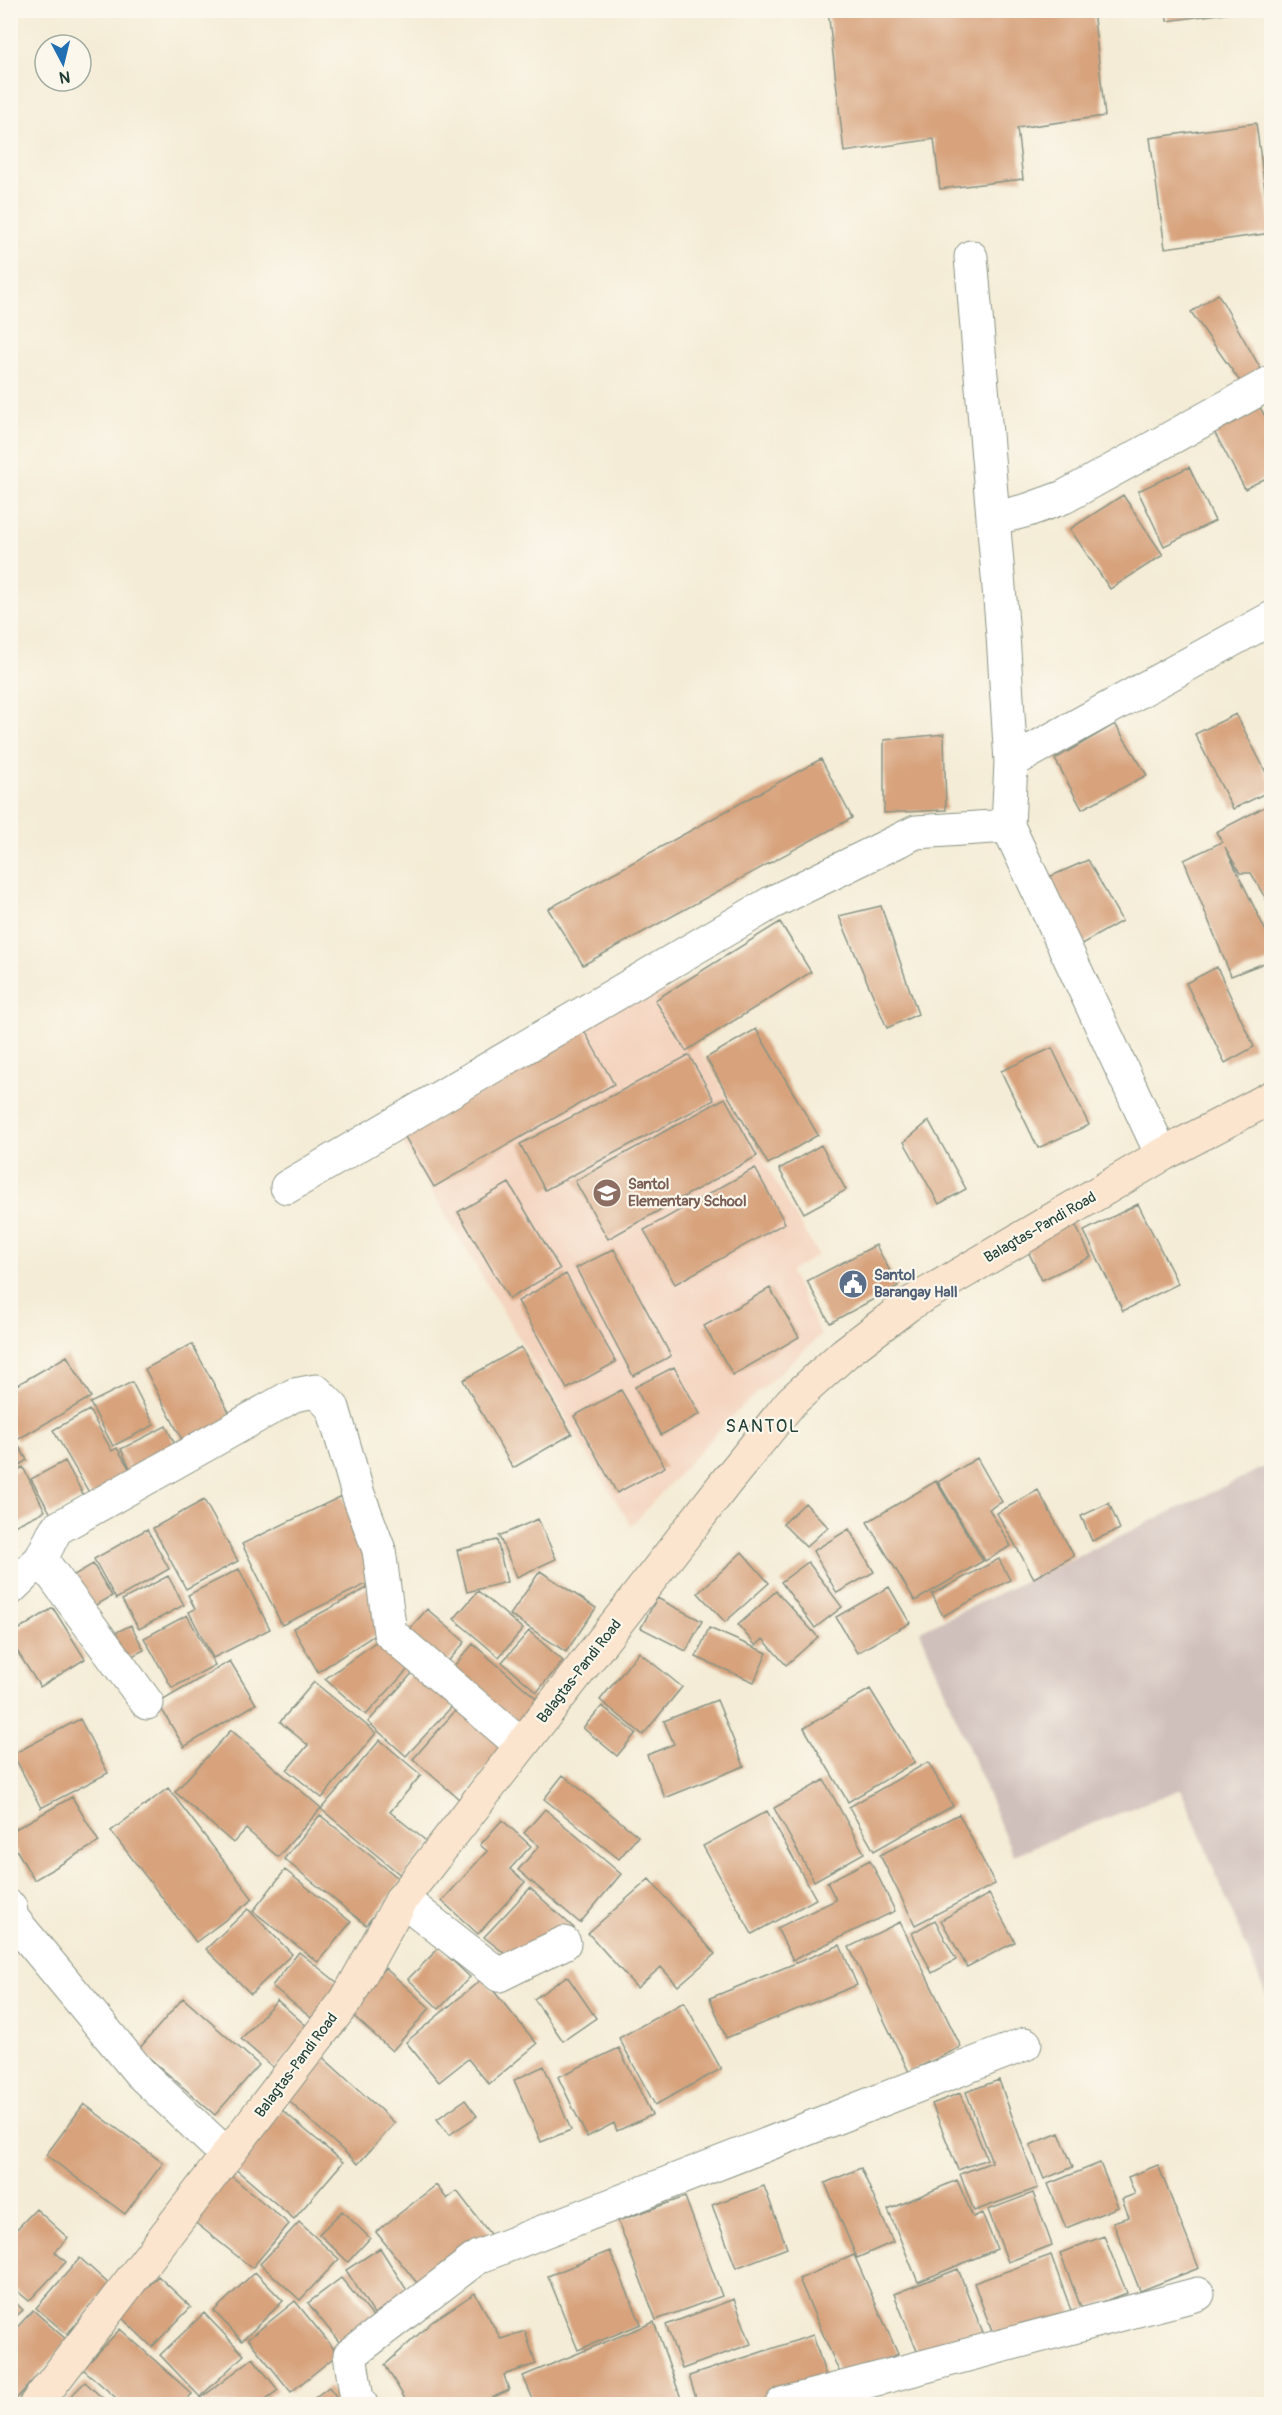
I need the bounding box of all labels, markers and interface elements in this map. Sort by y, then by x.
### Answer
north arrow [33,33,93,93]
text: N [58,66,71,88]
place label: Santol Elementary School [628,1175,747,1211]
school or university icon: Santol Elementary School [591,1177,623,1209]
street label: Balagtas-Pandi Road [981,1188,1100,1267]
place label: Santol Barangay Hall [874,1266,958,1302]
public building icon: Santol Barangay Hall [837,1268,869,1300]
district label: SANTOL [726,1415,800,1438]
street label: Balagtas-Pandi Road [533,1616,626,1727]
street label: Balagtas-Pandi Road [251,2009,342,2121]

